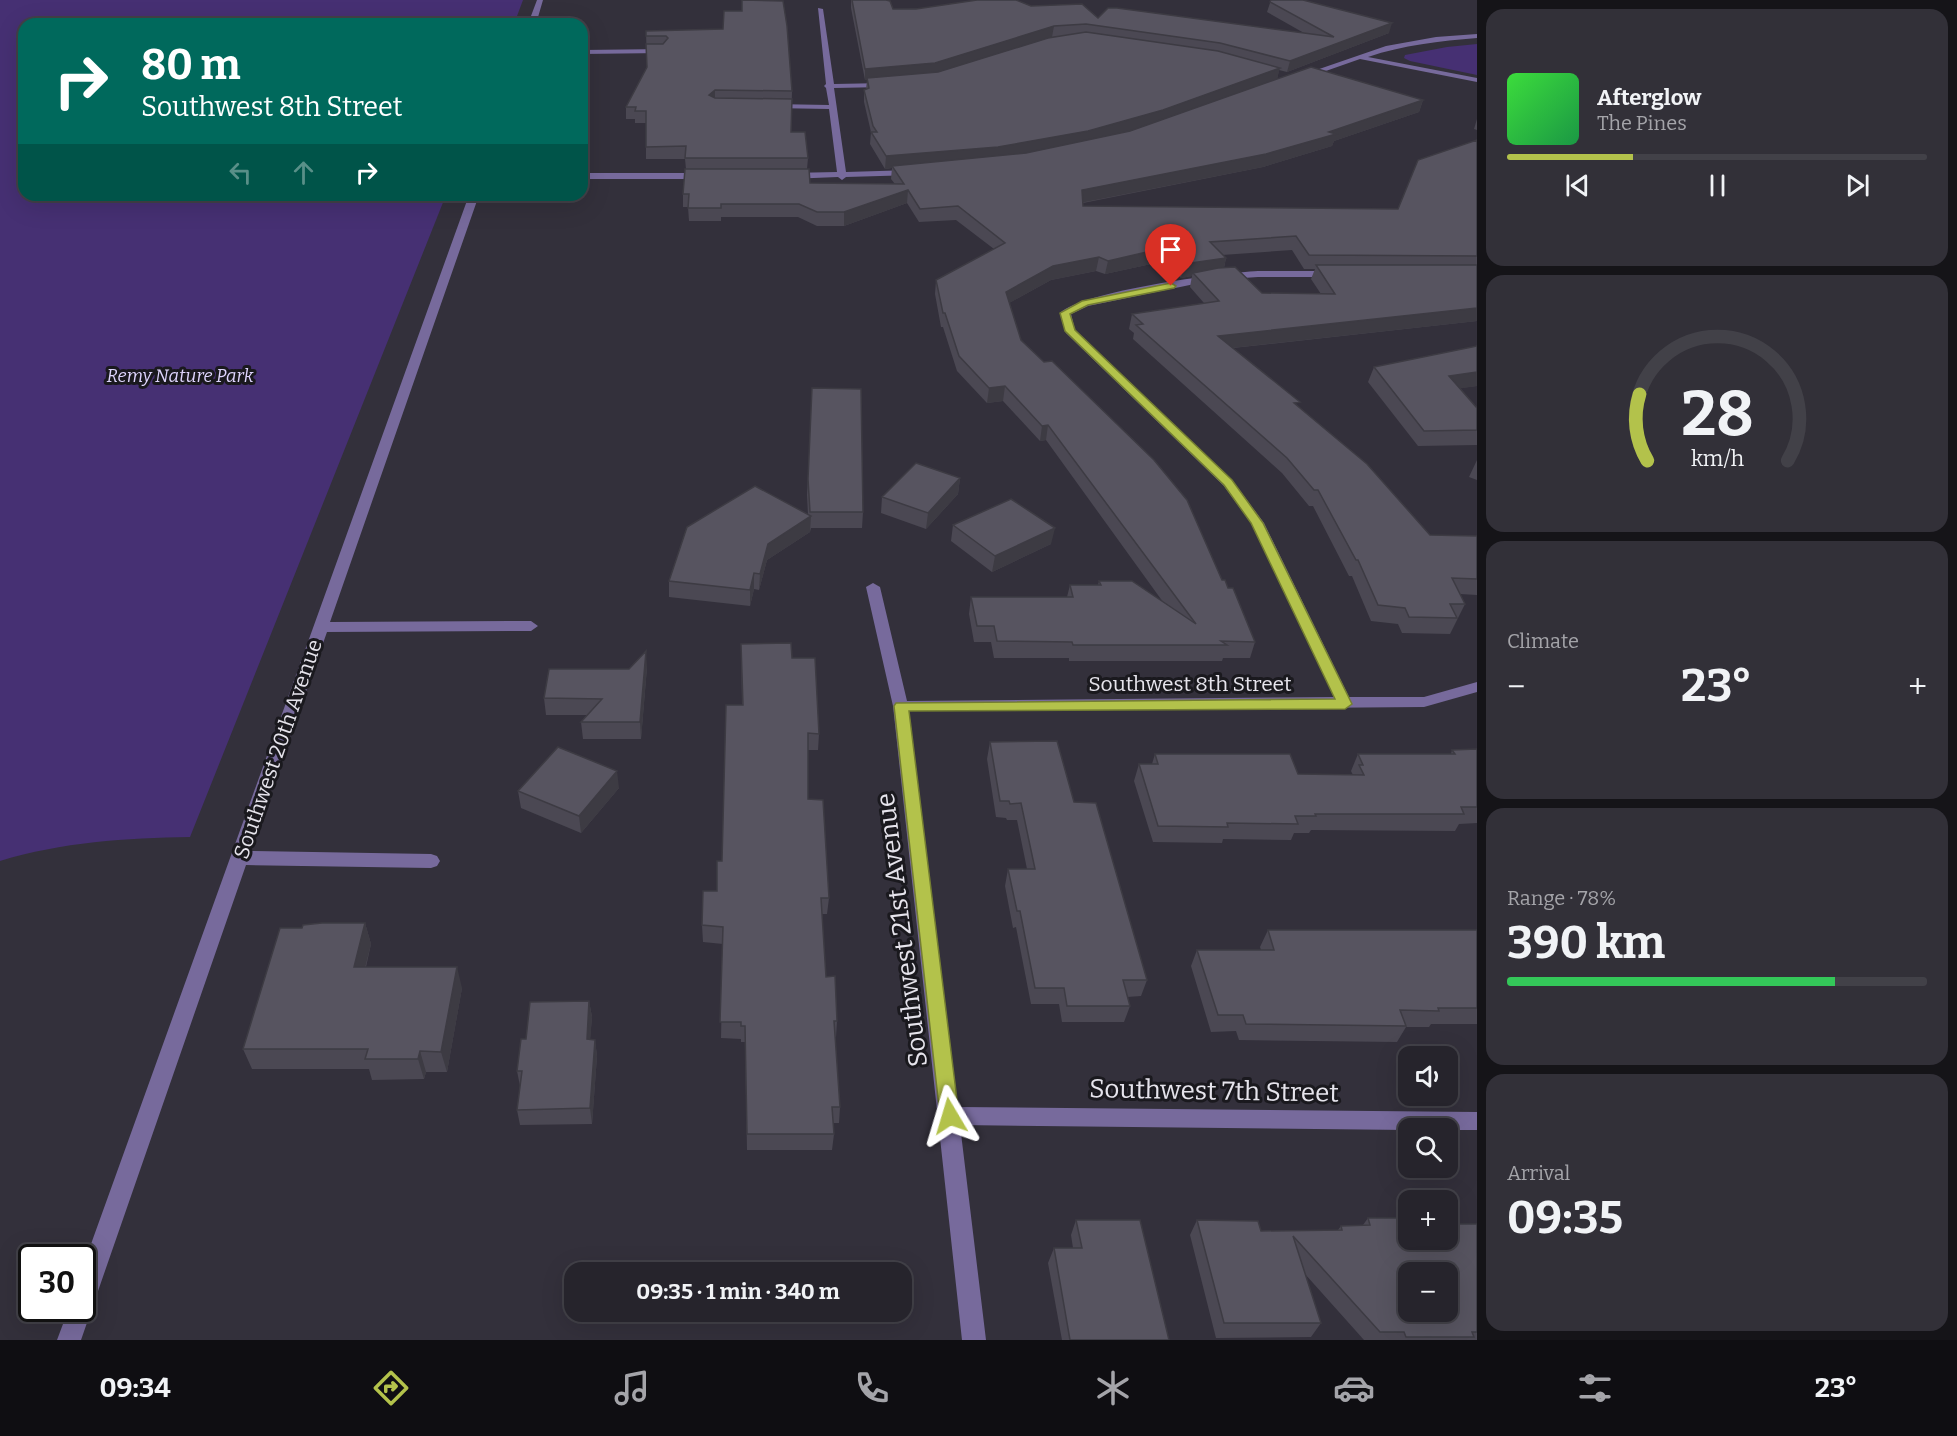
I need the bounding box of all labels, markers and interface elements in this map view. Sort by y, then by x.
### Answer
text: 80 m [141,40,241,90]
icon: right [42,42,120,120]
text: Afterglow [1597,84,1701,111]
text: Southwest 8th Street [141,91,403,123]
text: The Pines [1597,111,1687,135]
icon: left [224,156,257,189]
icon: ahead [287,156,320,189]
icon: right [350,156,383,189]
icon: previous [1561,169,1594,202]
icon: pause [1701,169,1734,202]
icon: next [1841,169,1874,202]
pin [1145,224,1196,286]
icon: arrive [1154,233,1187,266]
park label: Remy Nature Park [106,365,254,387]
text: 28 [1681,377,1753,452]
text: km/h [1690,446,1744,472]
text: Climate [1507,629,1579,653]
street label: Southwest 20th Avenue [228,636,328,862]
text: 23° [1681,659,1752,713]
text: − [1507,667,1525,707]
text: + [1908,667,1927,707]
street label: Southwest 8th Street [1088,671,1292,697]
street label: Southwest 21st Avenue [870,791,934,1069]
text: Range · 78% [1507,886,1616,910]
text: 390 km [1507,916,1665,970]
map controls [1398,1046,1458,1322]
button: sound [1398,1046,1458,1106]
street label: Southwest 7th Street [1089,1073,1340,1109]
position arrow [918,1084,982,1148]
button: search [1398,1118,1458,1178]
text: Arrival [1507,1161,1570,1185]
button: + [1398,1190,1458,1250]
text: 09:35 [1507,1191,1623,1245]
speed limit sign: 30 [18,1244,96,1322]
button: − [1398,1262,1458,1322]
text: 09:35 · 1 min · 340 m [636,1278,840,1305]
icon: directions [370,1367,412,1409]
icon: music [611,1367,653,1409]
icon: phone [851,1367,893,1409]
icon: climate [1092,1367,1134,1409]
icon: car [1333,1367,1375,1409]
icon: filters [1574,1367,1616,1409]
text: 09:34 [99,1372,171,1404]
text: 23° [1815,1372,1858,1404]

